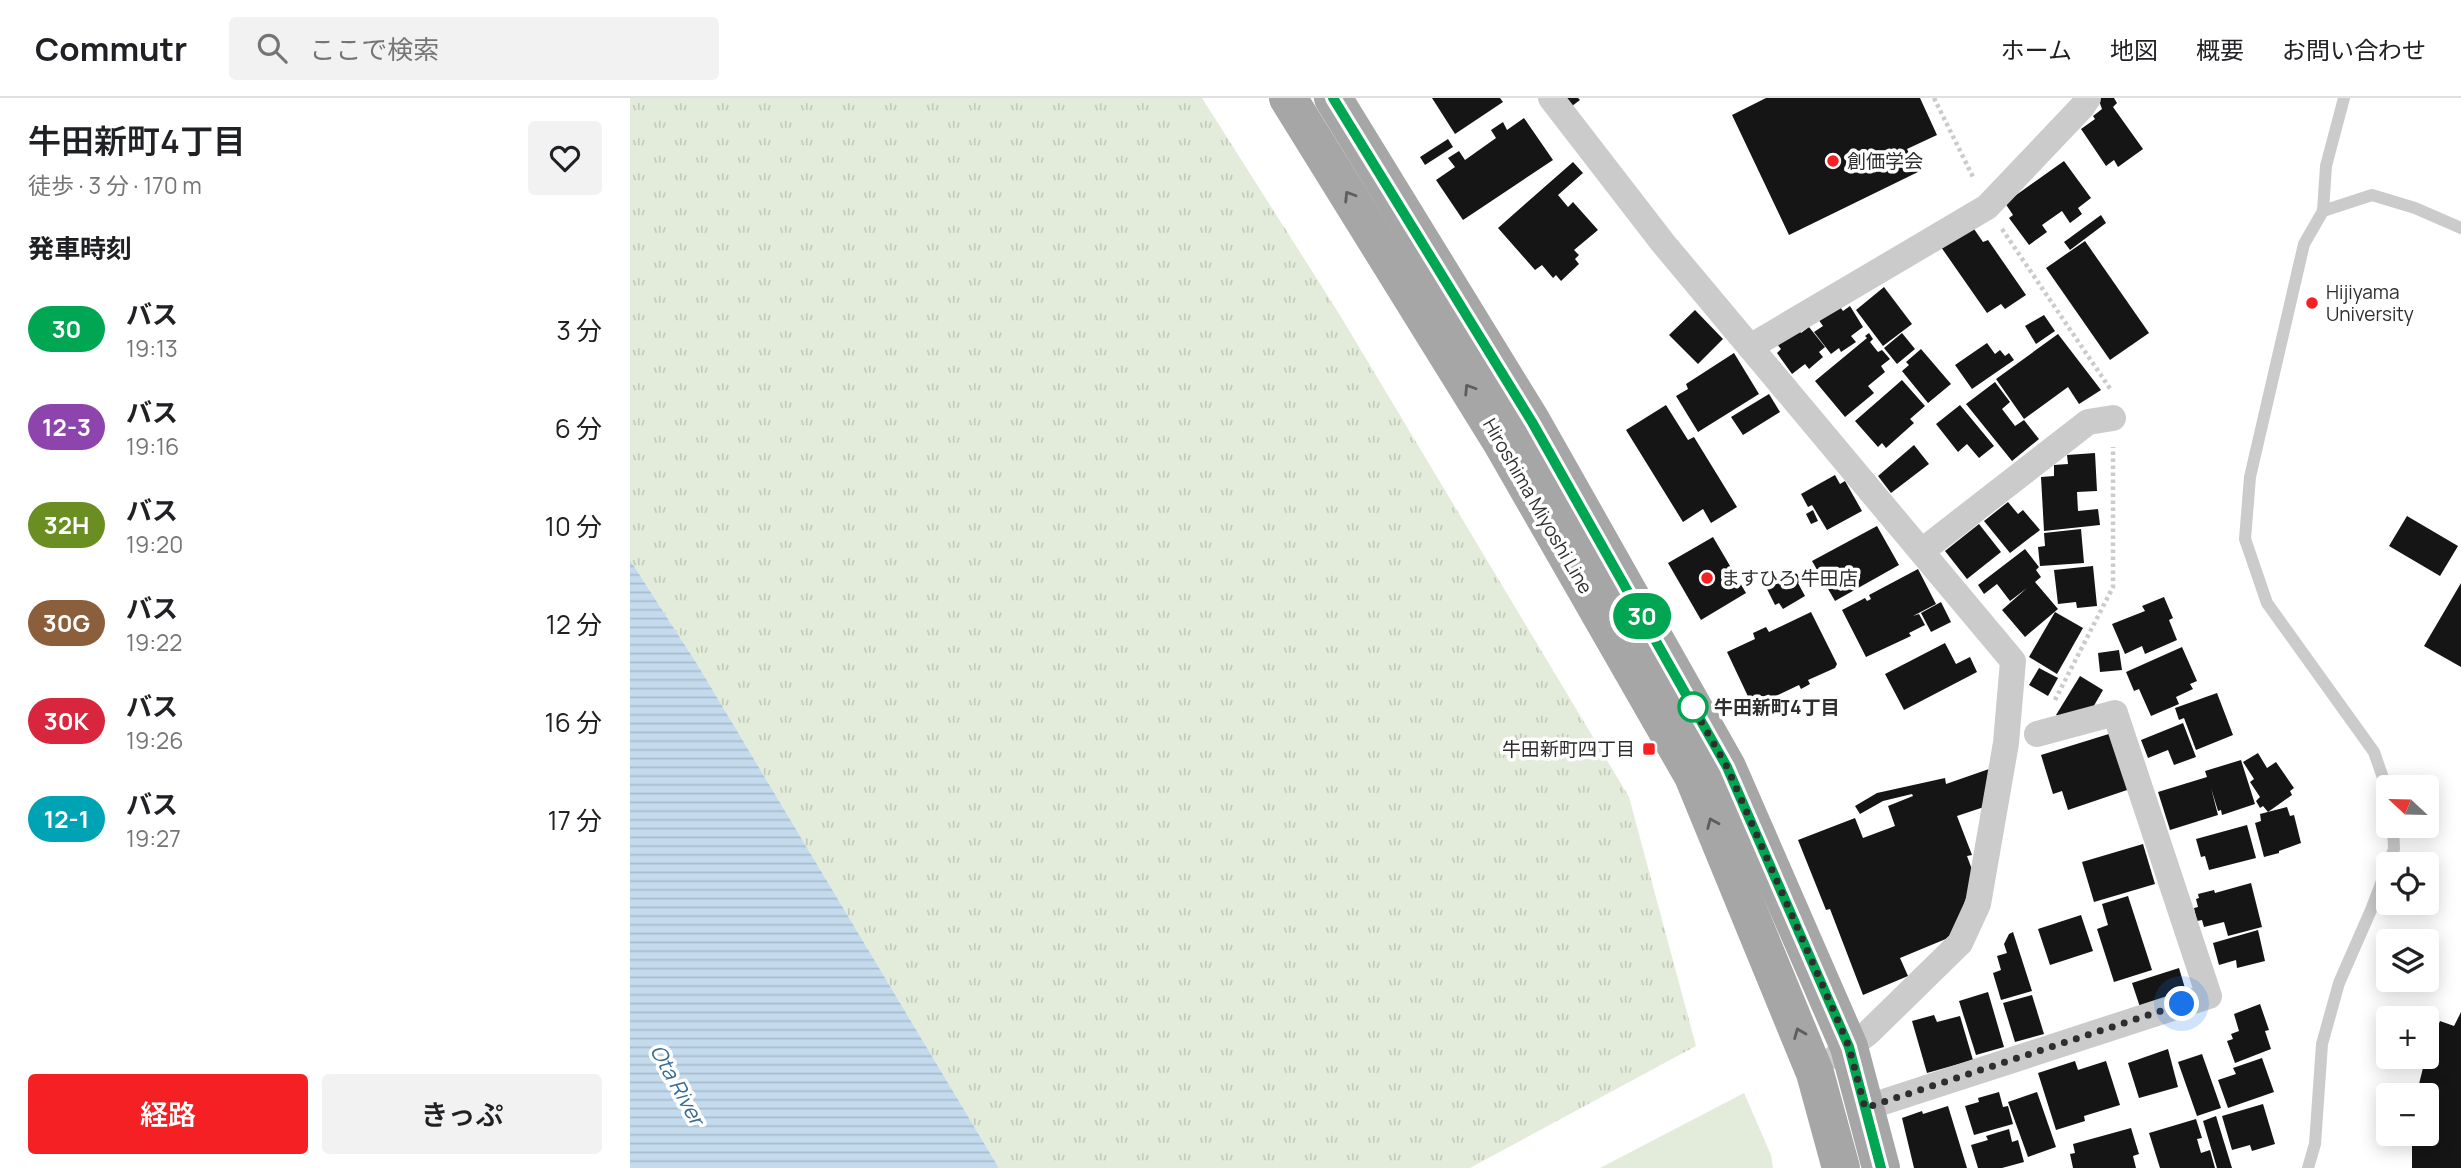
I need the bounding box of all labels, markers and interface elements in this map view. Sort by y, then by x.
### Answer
search box [229,17,719,80]
text: Commutr [35,26,187,71]
icon: search [253,29,291,67]
text: ここで検索 [309,31,439,67]
text: ホーム [2001,33,2072,66]
text: 地図 [2110,33,2158,66]
text: 概要 [2196,33,2244,66]
text: お問い合わせ [2282,33,2426,66]
text: 牛田新町4丁目 [28,118,246,163]
button: heart [528,121,602,195]
place label: 創価学会 [1847,148,1923,174]
marker: 創価学会 [1825,153,1841,169]
text: 徒歩 · 3 分 · 170 m [28,169,202,201]
one-way arrow [1344,191,1357,204]
text: 発車時刻 [28,230,132,266]
place label: Hijiyama University [2326,279,2414,327]
marker: Hijiyama University [2304,295,2320,311]
text: バス [126,296,178,332]
text: 30 [52,312,81,345]
text: 3 分 [556,312,602,348]
text: 19:13 [126,332,178,364]
one-way arrow [1464,384,1477,397]
text: バス [126,394,178,430]
text: 12-3 [42,410,91,443]
text: 6 分 [555,410,602,446]
street label: Hiroshima Miyoshi Line [1477,414,1599,598]
text: 19:16 [126,430,179,462]
text: バス [126,492,178,528]
text: 32H [44,508,89,541]
text: 10 分 [545,508,602,544]
text: 19:20 [126,528,183,560]
place label: ますひろ 牛田店 [1721,565,1858,591]
marker: ますひろ 牛田店 [1699,570,1715,586]
text: バス [126,590,178,626]
line badge: 30 [1611,593,1674,639]
text: 30 [1627,599,1657,632]
text: 30G [43,606,90,639]
text: 12 分 [546,606,602,642]
text: 19:22 [126,626,182,658]
text: バス [126,688,178,724]
marker: 牛田新町4丁目 [1678,692,1708,722]
place label: 牛田新町4丁目 [1714,694,1840,720]
text: 30K [44,704,89,737]
text: 16 分 [545,704,602,740]
text: 19:26 [126,724,184,756]
place label: 牛田新町四丁目 [1502,736,1635,762]
marker: 牛田新町四丁目 [1641,741,1657,757]
north arrow [2376,775,2440,838]
map controls [2376,775,2439,1146]
text: バス [126,786,178,822]
text: 12-1 [44,802,89,835]
text: 17 分 [548,802,602,838]
one-way arrow [1706,817,1720,829]
text: 19:27 [126,822,181,854]
button: locate [2376,852,2439,915]
button: layers [2376,929,2439,992]
your location [2164,986,2199,1021]
button: + [2376,1006,2439,1069]
one-way arrow [1793,1027,1807,1040]
water label: Ota River [644,1039,713,1132]
button: 経路 [28,1074,308,1154]
button: きっぷ [322,1074,602,1154]
button: − [2376,1083,2439,1146]

